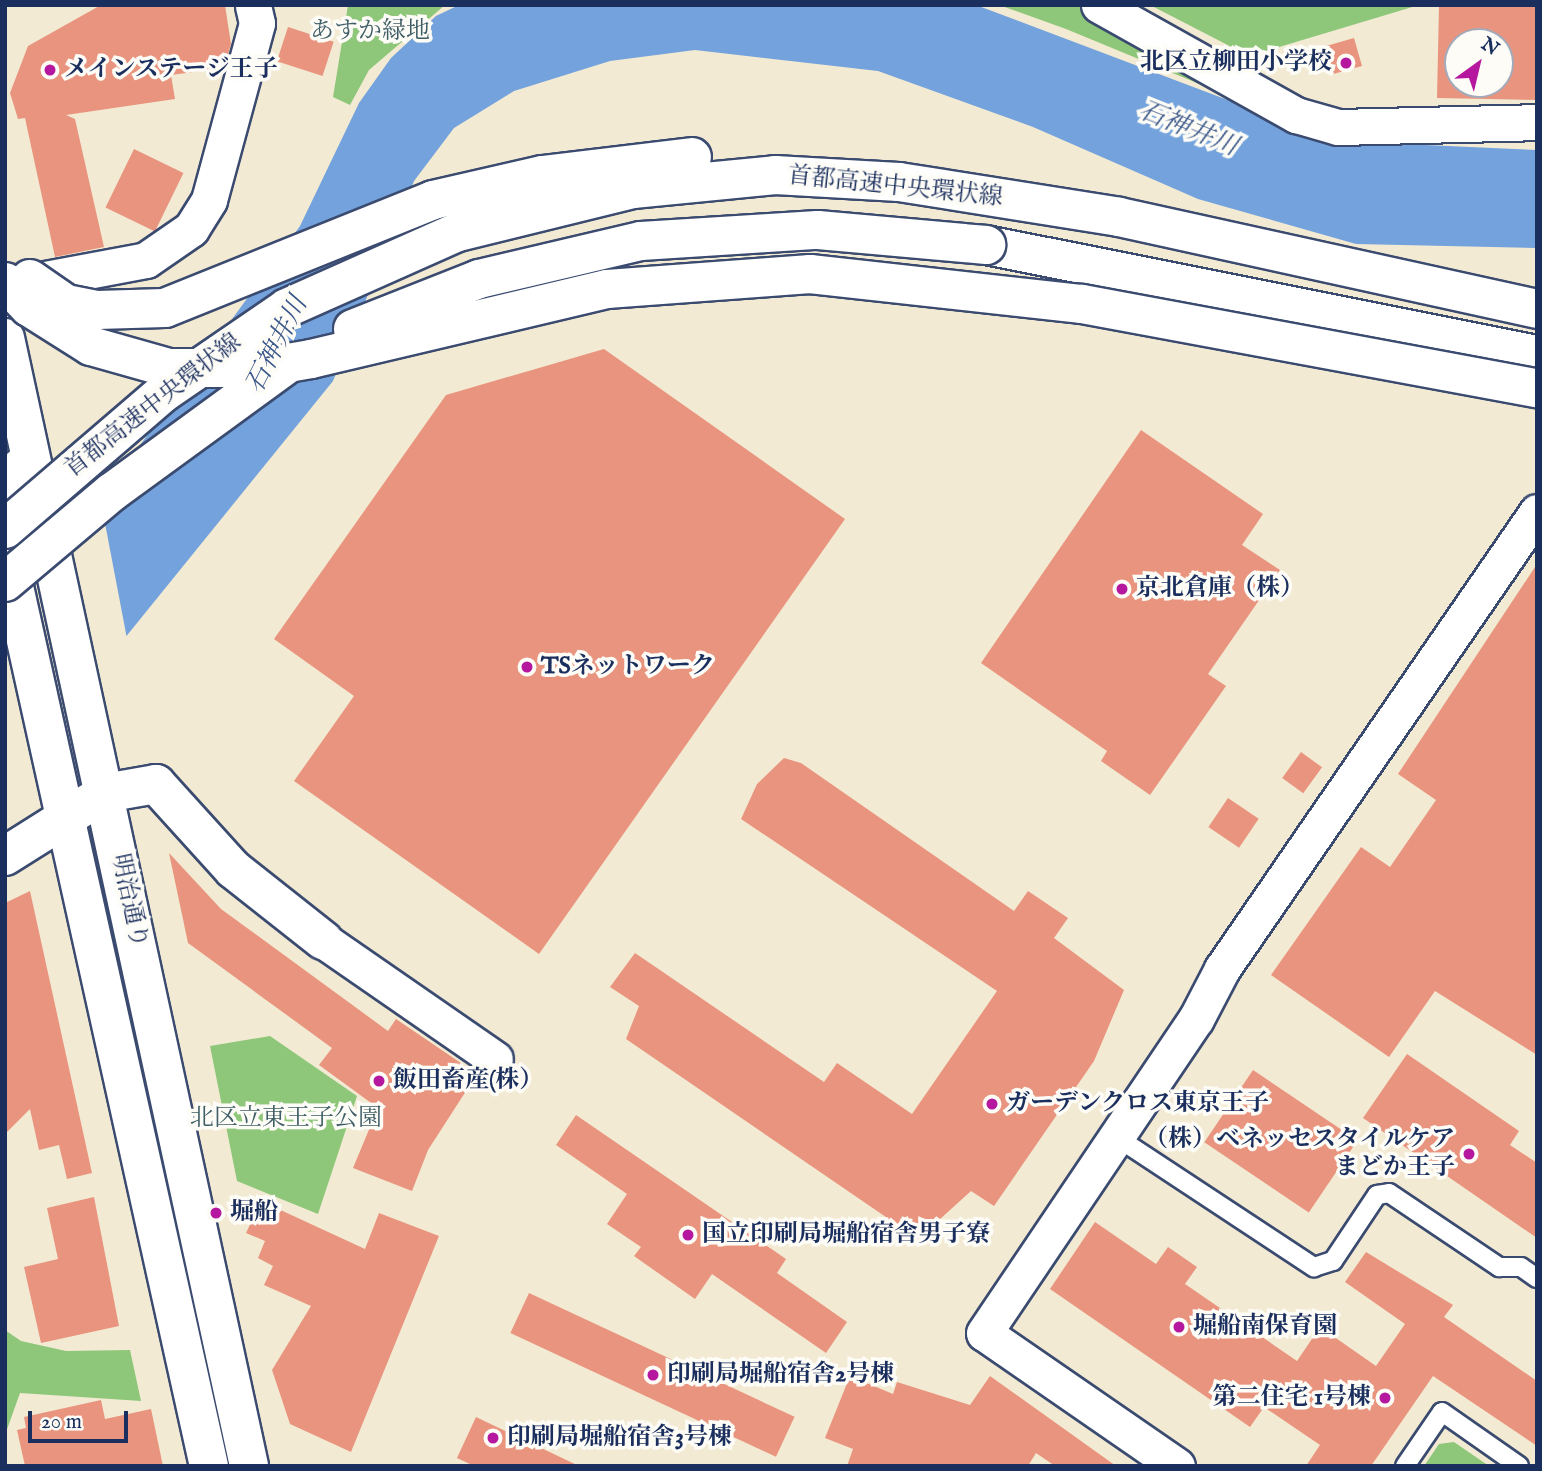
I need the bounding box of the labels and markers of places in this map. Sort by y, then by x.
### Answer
place label: 北区立柳田小学校 [1140,49,1332,77]
marker: 北区立柳田小学校 [1338,55,1354,71]
place label: メインステージ王子 [64,56,280,84]
marker: メインステージ王子 [42,62,58,78]
place label: 京北倉庫（株） [1136,575,1304,603]
marker: 京北倉庫（株） [1114,581,1130,597]
place label: TSネットワーク [541,653,715,681]
marker: TSネットワーク [519,659,535,675]
place label: 飯田畜産(株） [393,1067,543,1095]
marker: 飯田畜産(株） [371,1073,387,1089]
place label: ガーデンクロス東京王子 [1006,1090,1270,1118]
marker: ガーデンクロス東京王子 [984,1096,1000,1112]
place label: （株）ベネッセスタイルケア まどか王子 [1143,1126,1455,1182]
marker: （株）ベネッセスタイルケア まどか王子 [1461,1146,1477,1162]
place label: 堀船 [230,1199,278,1227]
marker: 堀船 [208,1205,224,1221]
place label: 国立印刷局堀船宿舎男子寮 [702,1221,990,1249]
marker: 国立印刷局堀船宿舎男子寮 [680,1227,696,1243]
place label: 堀船南保育園 [1193,1313,1337,1341]
marker: 堀船南保育園 [1171,1319,1187,1335]
place label: 印刷局堀船宿舎2号棟 [667,1361,894,1389]
marker: 印刷局堀船宿舎2号棟 [645,1367,661,1383]
place label: 第二住宅 1号棟 [1213,1384,1371,1412]
marker: 第二住宅 1号棟 [1377,1390,1393,1406]
place label: 印刷局堀船宿舎3号棟 [507,1424,732,1452]
marker: 印刷局堀船宿舎3号棟 [485,1430,501,1446]

